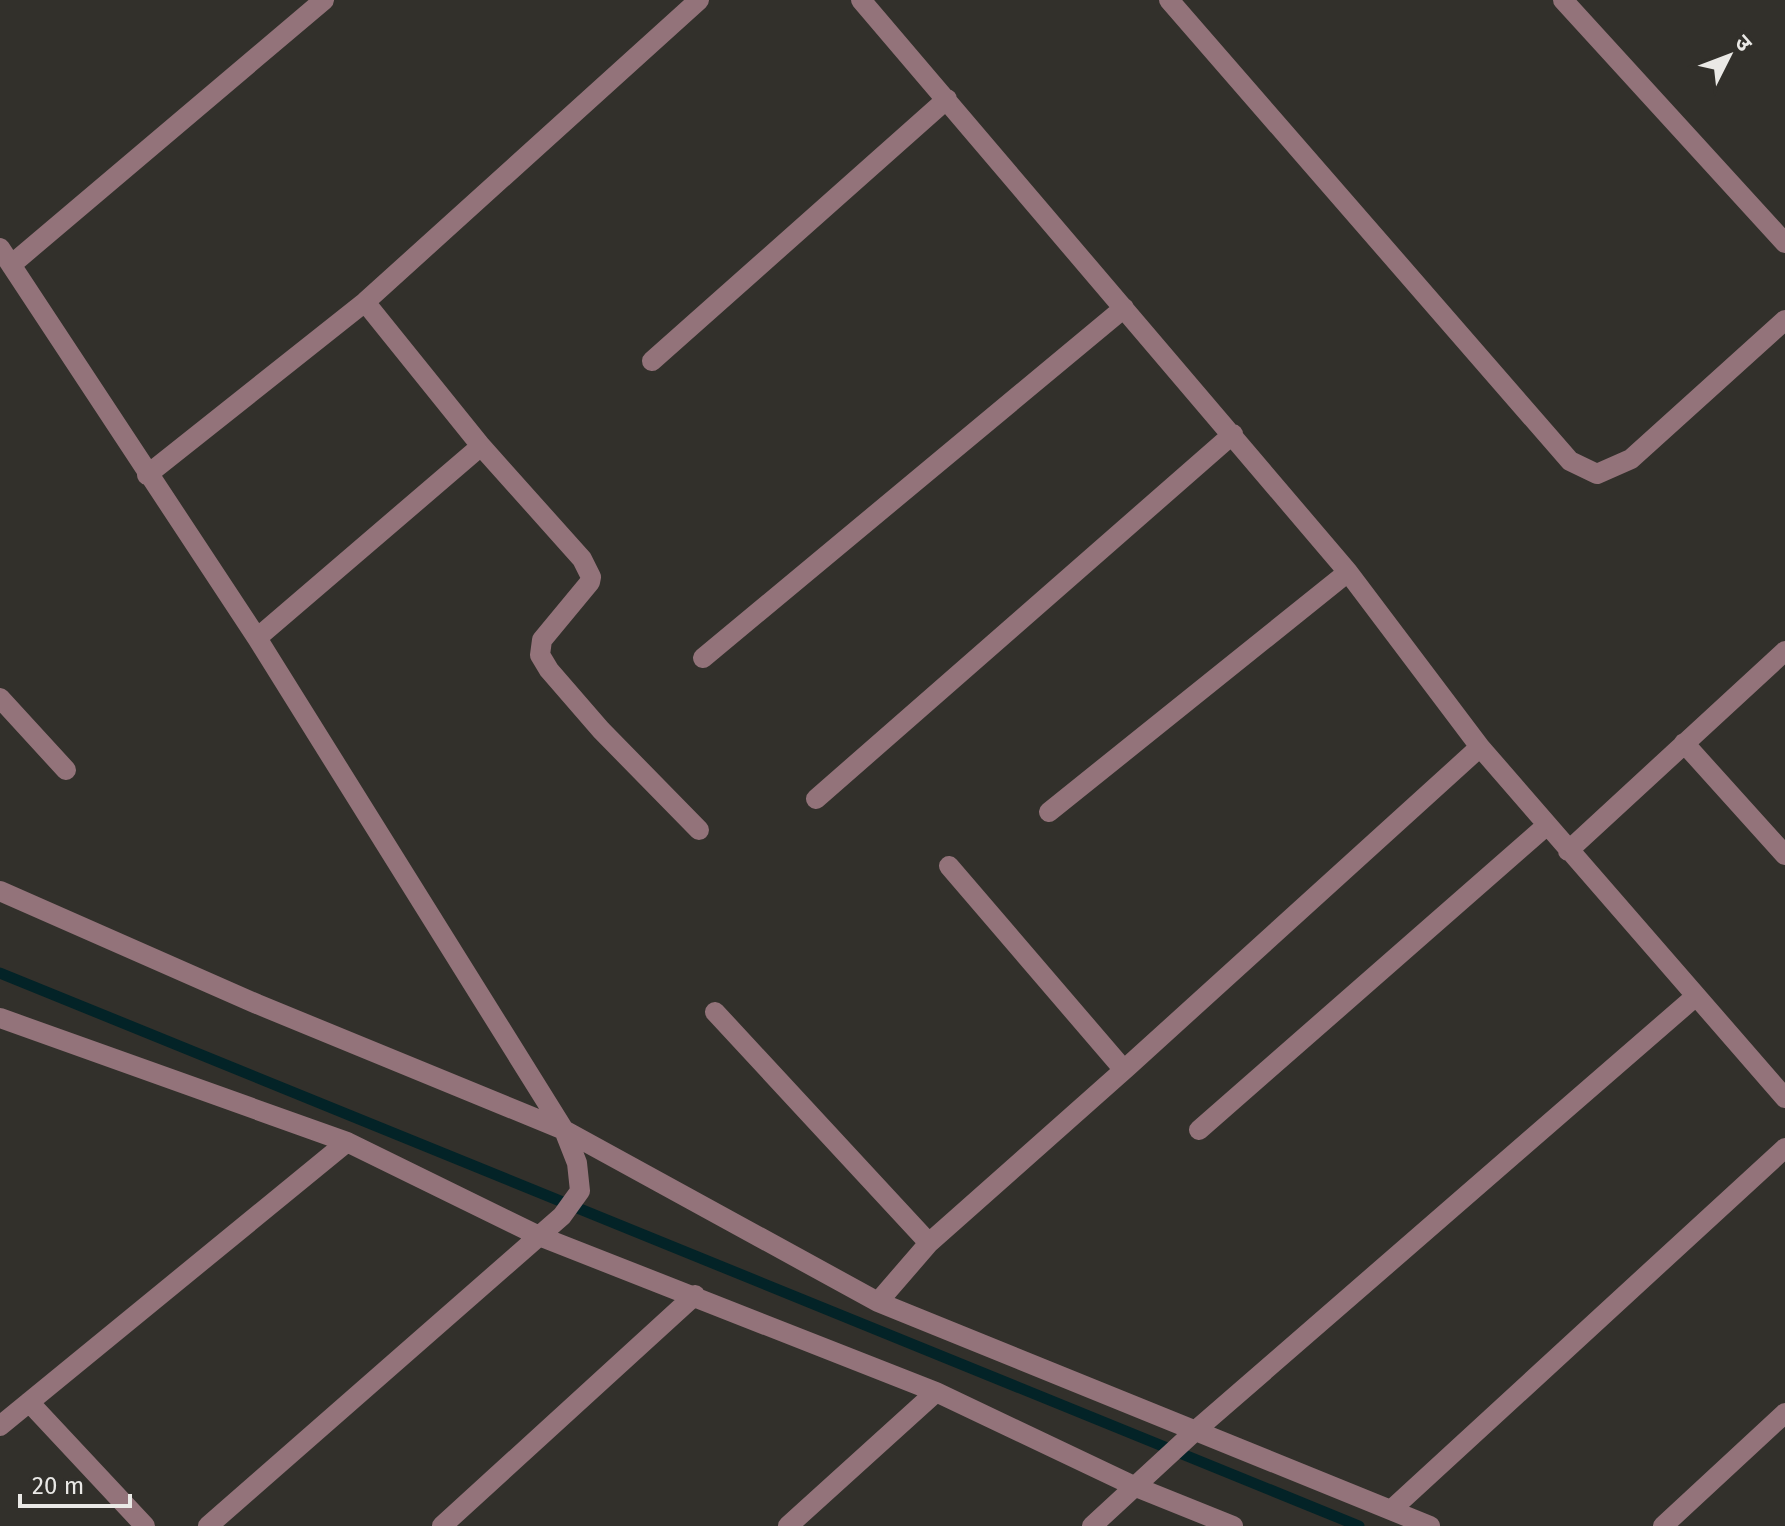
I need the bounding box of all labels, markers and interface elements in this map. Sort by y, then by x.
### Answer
north arrow [1689,16,1769,96]
text: उ [1729,29,1759,58]
scale bar [20,1458,130,1508]
text: 20 m [32,1472,84,1500]

